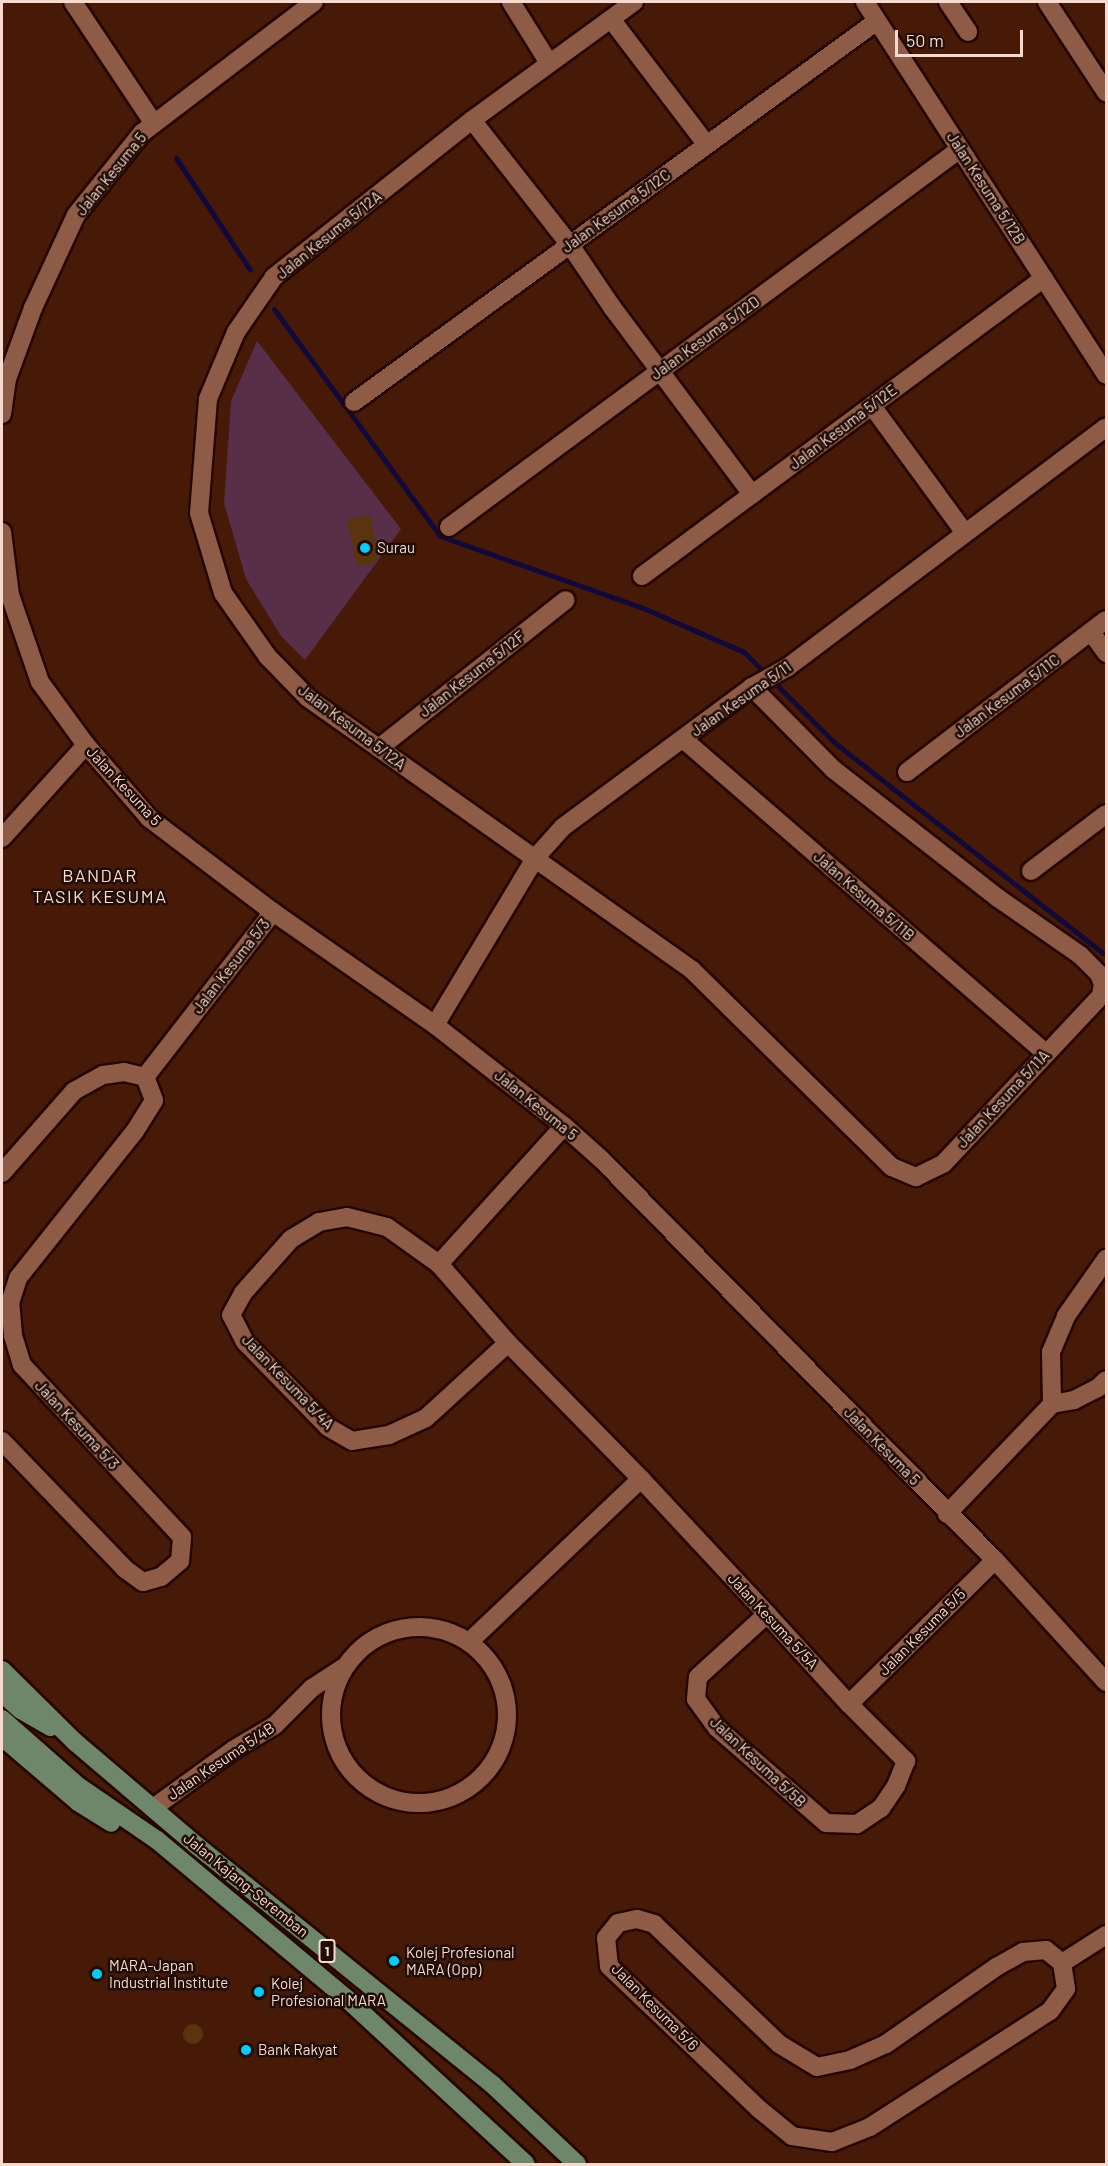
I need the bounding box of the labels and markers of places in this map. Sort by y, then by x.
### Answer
place label: Surau [377,539,415,557]
marker: Surau [358,541,372,555]
place label: Kolej Profesional MARA (Opp) [406,1943,514,1978]
marker: Kolej Profesional MARA (Opp) [387,1954,401,1968]
place label: MARA-Japan Industrial Institute [109,1956,228,1991]
marker: MARA-Japan Industrial Institute [90,1967,104,1981]
place label: Kolej Profesional MARA [271,1974,386,2009]
marker: Kolej Profesional MARA [252,1985,266,1999]
place label: Bank Rakyat [258,2041,338,2059]
marker: Bank Rakyat [239,2043,253,2057]

